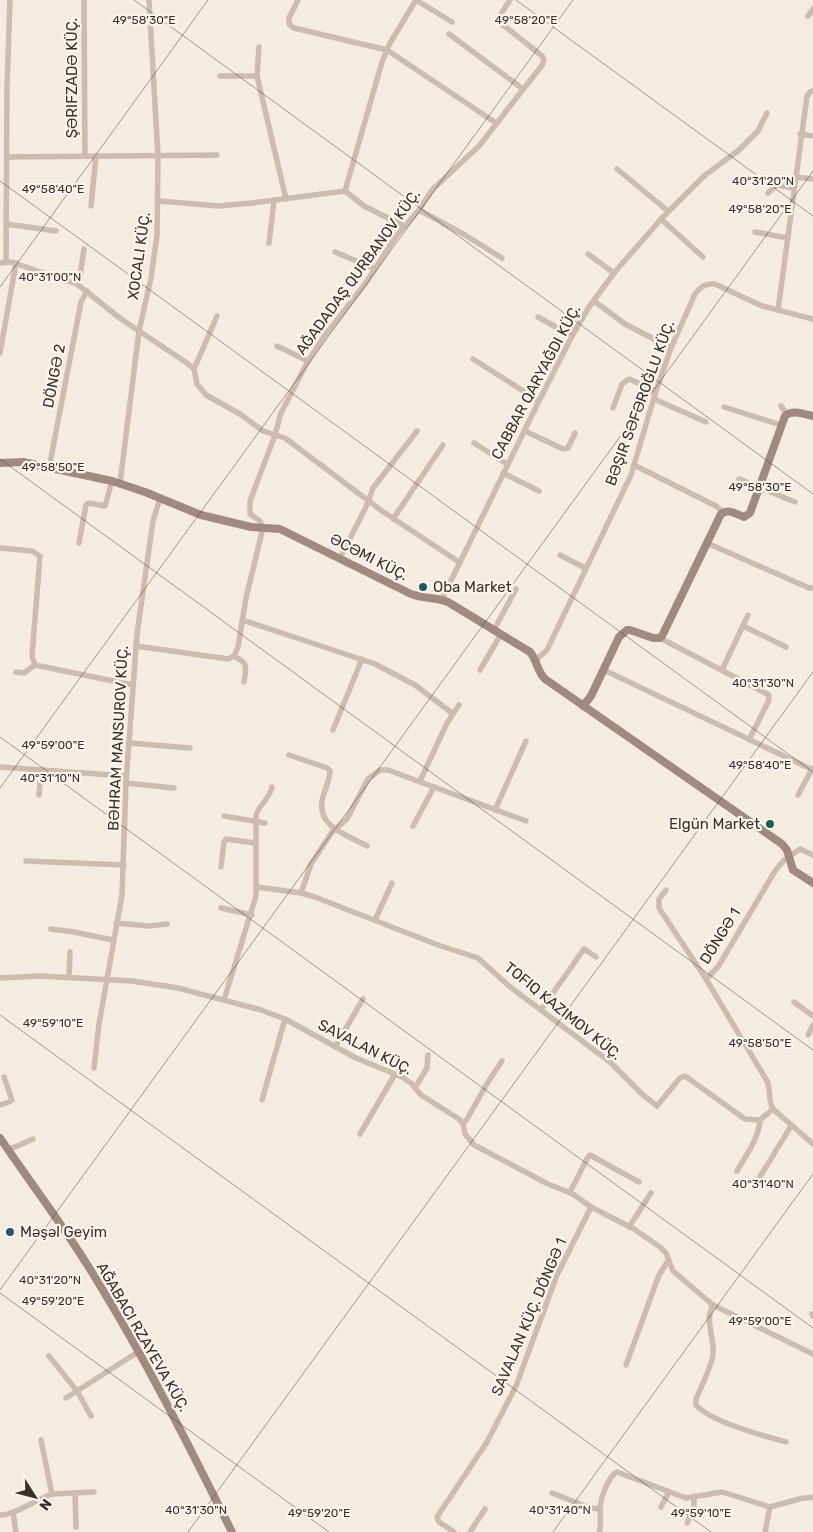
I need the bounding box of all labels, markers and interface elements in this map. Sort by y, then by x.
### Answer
text: 49°58'30"E [112,13,176,27]
text: 49°58'20"E [495,13,557,27]
street label: ŞƏRIFZADƏ KÜÇ. [63,18,81,138]
text: 40°31'20"N [732,174,794,188]
text: 49°58'40"E [22,182,84,196]
street label: AĞADADAŞ QURBANOV KÜÇ. [292,186,424,358]
text: 49°58'20"E [729,202,791,216]
street label: XOCALI KÜÇ. [124,211,154,301]
text: 40°31'00"N [19,270,81,284]
street label: CABBAR QARYAĞDI KÜÇ. [487,301,585,463]
street label: BƏŞIR SƏFƏROĞLU KÜÇ. [602,318,678,488]
street label: DÖNGƏ 2 [39,342,69,410]
text: 49°58'50"E [21,460,85,474]
text: 49°58'30"E [728,480,792,494]
street label: ƏCƏMI KÜÇ. [327,530,411,584]
place label: Oba Market [433,578,512,596]
marker: Oba Market [417,581,429,593]
street label: BƏHRAM MANSUROV KÜÇ. [104,645,132,831]
text: 40°31'30"N [732,676,794,690]
text: 49°59'00"E [22,738,85,752]
text: 49°58'40"E [729,758,791,772]
text: 40°31'10"N [20,771,80,785]
place label: Elgün Market [669,815,760,833]
marker: Elgün Market [764,818,776,830]
street label: DÖNGƏ 1 [696,905,744,967]
street label: TOFIQ KAZIMOV KÜÇ. [501,958,625,1064]
text: 49°59'10"E [23,1016,83,1030]
street label: SAVALAN KÜÇ. [315,1016,415,1078]
text: 49°58'50"E [728,1036,792,1050]
text: 40°31'40"N [732,1177,794,1191]
place label: Məşəl Geyim [20,1223,107,1241]
marker: Məşəl Geyim [4,1226,16,1238]
street label: SAVALAN KÜÇ. DÖNGƏ 1 [488,1235,570,1399]
street label: AĞABACI RZAYEVA KÜÇ. [93,1259,193,1415]
text: 40°31'20"N [19,1273,81,1287]
text: 49°59'20"E [22,1294,84,1308]
text: 49°59'00"E [729,1314,792,1328]
north arrow [10,1472,60,1522]
text: N [35,1495,55,1513]
text: 40°31'30"N [165,1503,227,1517]
text: 40°31'40"N [529,1503,591,1517]
text: 49°59'20"E [288,1506,350,1520]
text: 49°59'10"E [671,1506,731,1520]

